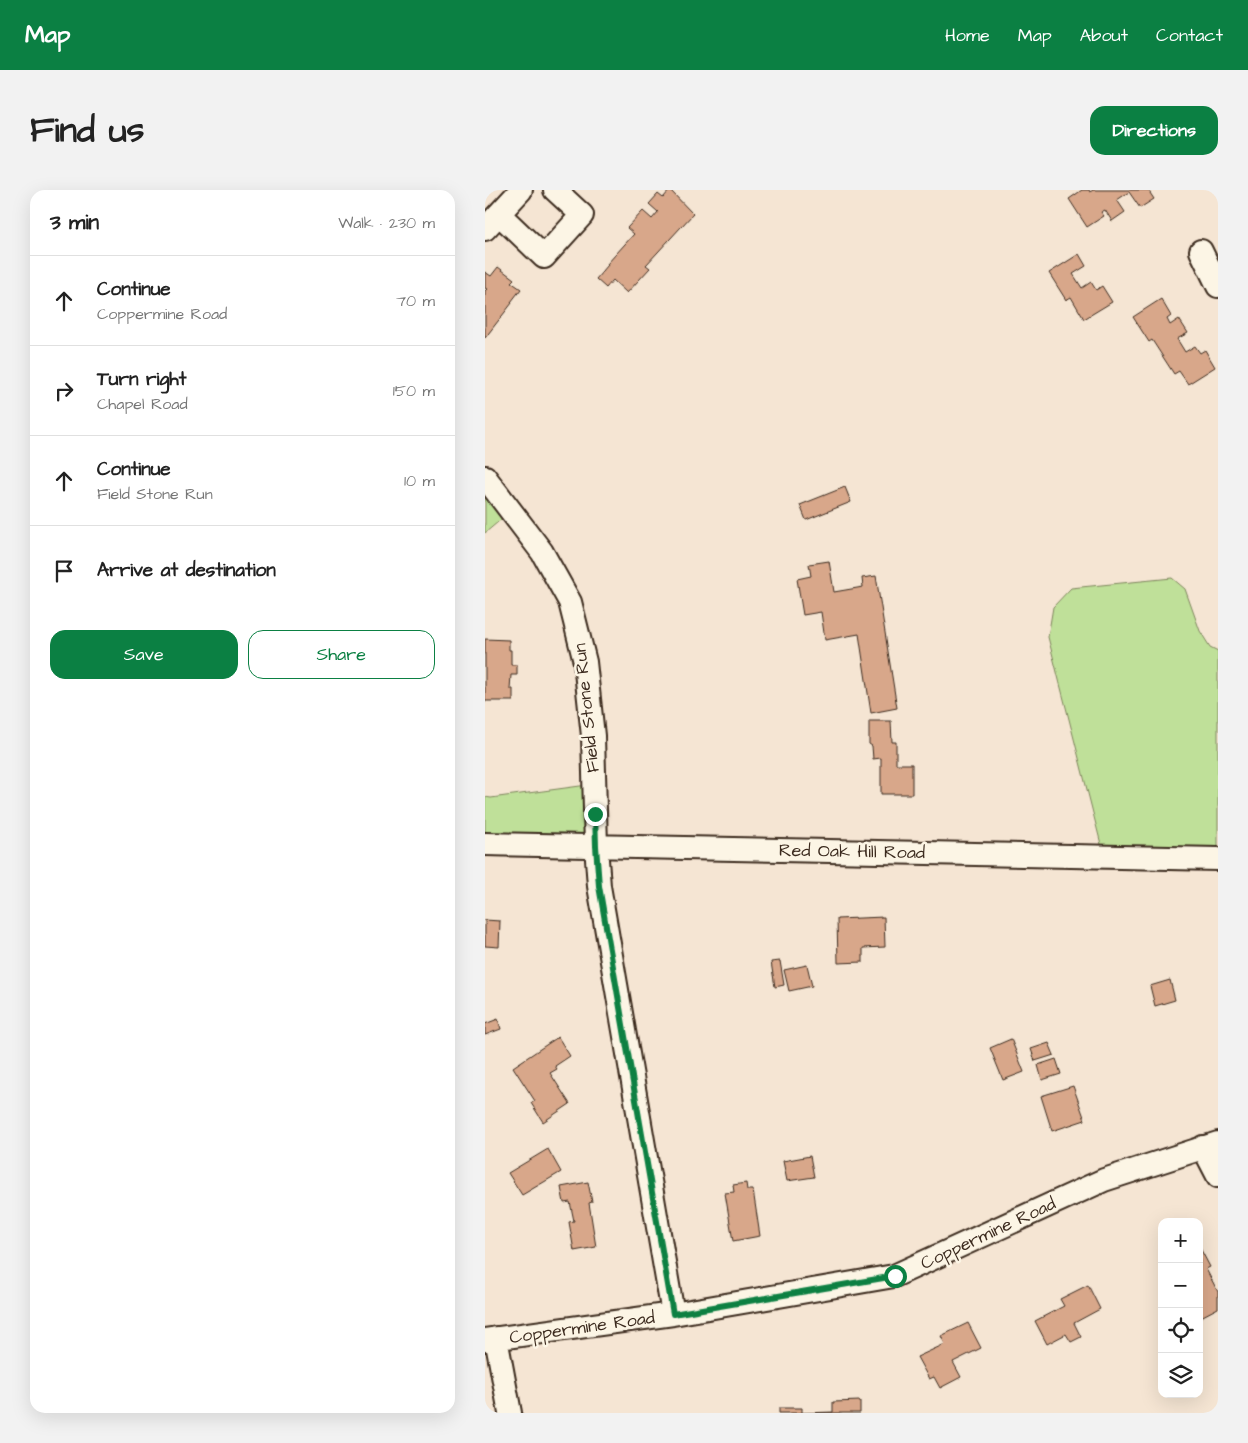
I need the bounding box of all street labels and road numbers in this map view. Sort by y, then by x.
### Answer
street label: Field Stone Run [567,642,606,774]
street label: Red Oak Hill Road [779,838,925,865]
street label: Coppermine Road [916,1191,1060,1276]
street label: Coppermine Road [508,1305,656,1350]

